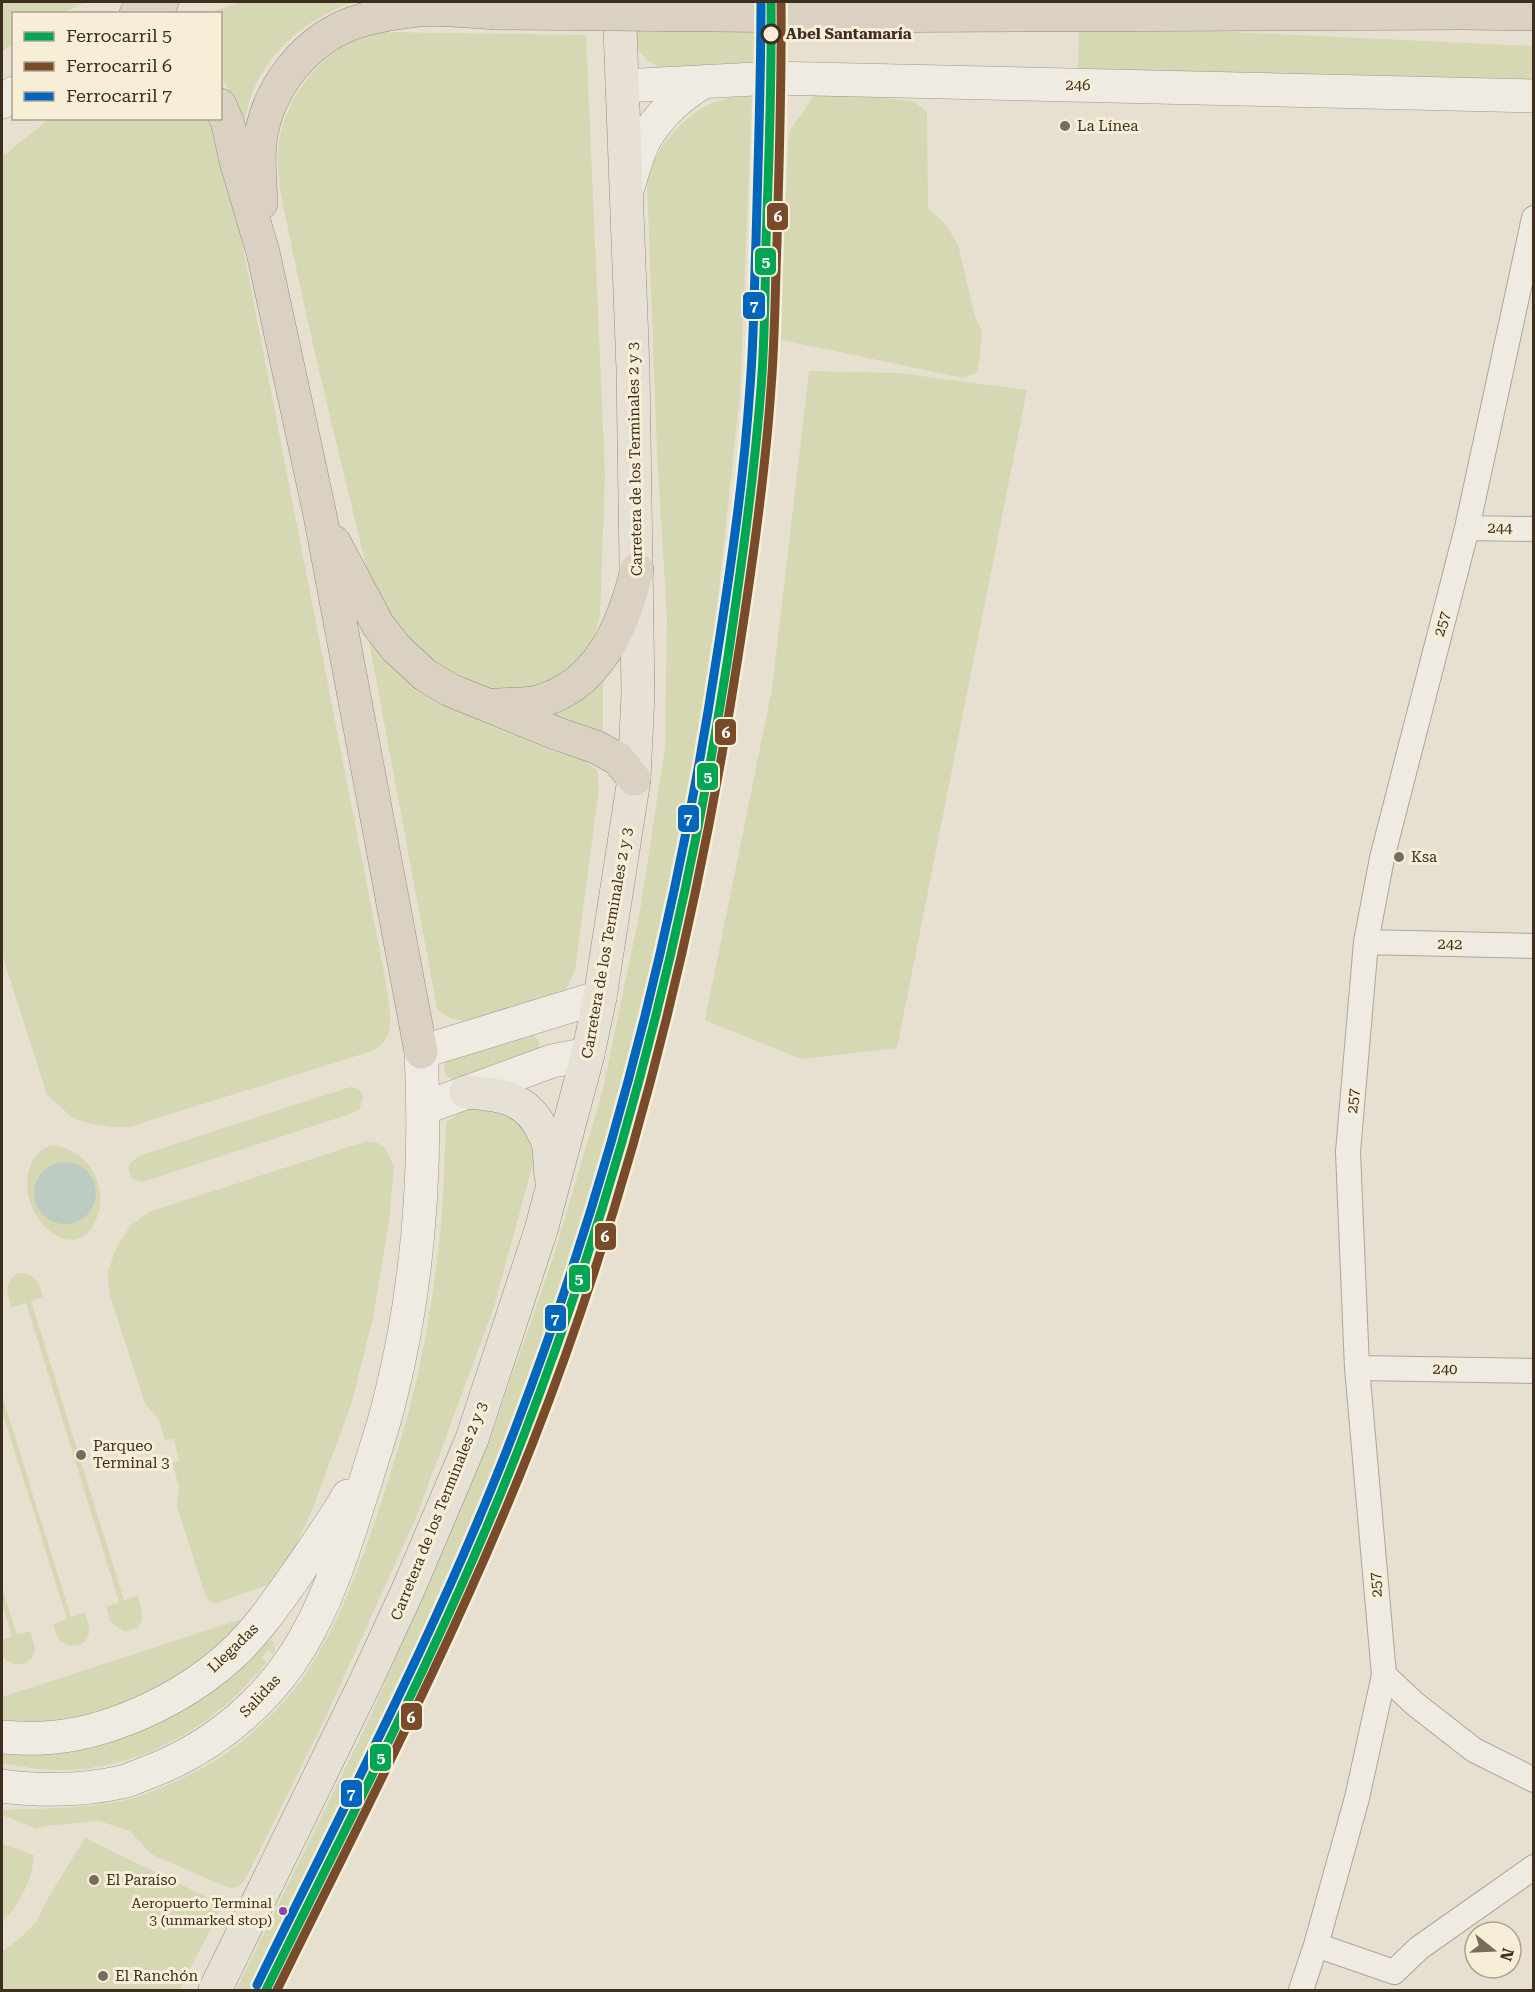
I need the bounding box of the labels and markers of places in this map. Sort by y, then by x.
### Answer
marker: Abel Santamaría [761,24,781,44]
place label: Abel Santamaría [786,25,912,43]
place label: La Línea [1077,117,1138,135]
marker: La Línea [1058,119,1072,133]
place label: Ksa [1411,848,1437,866]
marker: Ksa [1392,850,1406,864]
place label: Parqueo Terminal 3 [93,1437,170,1472]
marker: Parqueo Terminal 3 [74,1448,88,1462]
place label: El Paraíso [106,1871,177,1889]
marker: El Paraíso [87,1873,101,1887]
place label: Aeropuerto Terminal 3 (unmarked stop) [131,1895,273,1928]
marker: Aeropuerto Terminal 3 (unmarked stop) [277,1905,289,1917]
place label: El Ranchón [115,1967,198,1985]
marker: El Ranchón [96,1969,110,1983]

